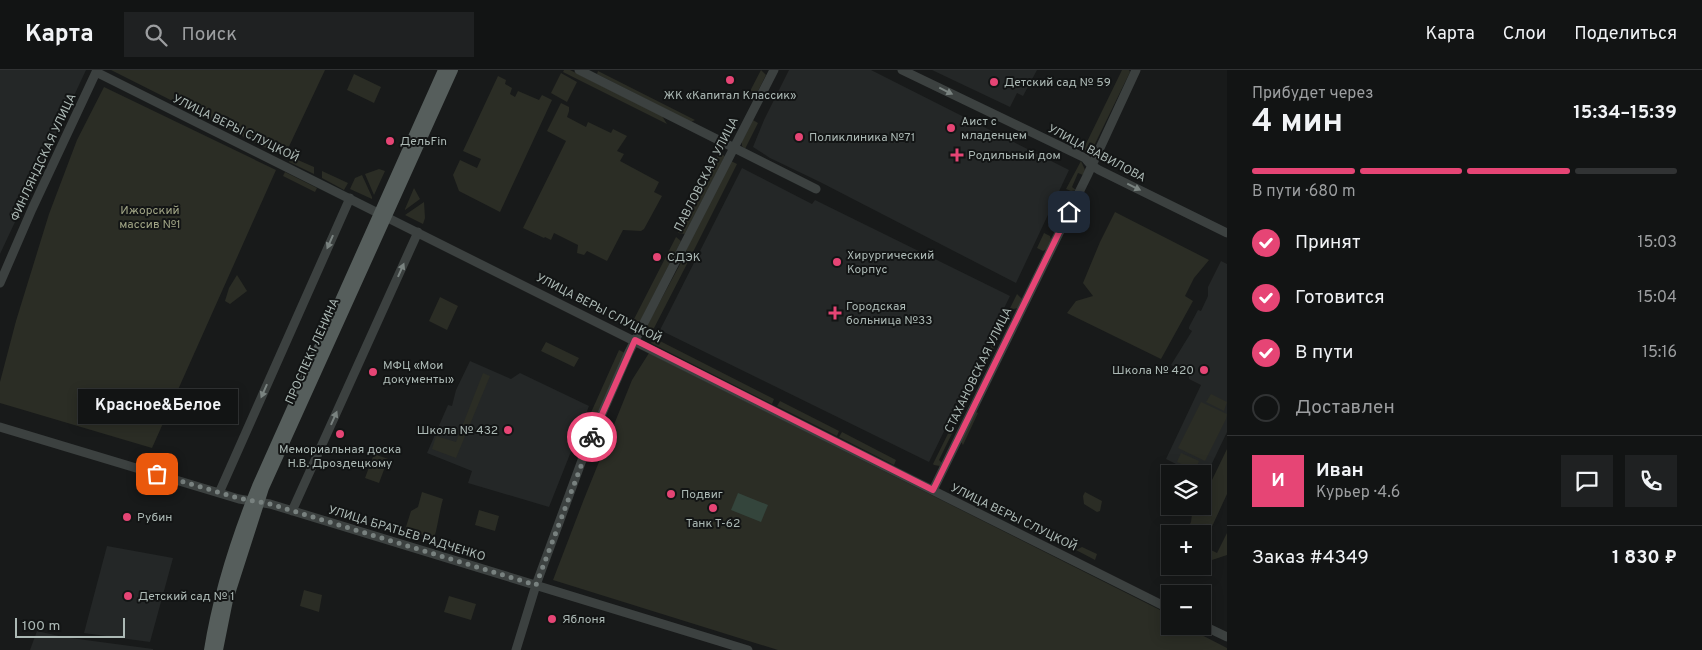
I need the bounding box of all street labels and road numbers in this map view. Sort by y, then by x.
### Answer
street label: ФИНЛЯНДСКАЯ УЛИЦА [7,91,81,224]
street label: УЛИЦА ВЕРЫ СЛУЦКОЙ [170,91,301,167]
street label: ПАВЛОВСКАЯ УЛИЦА [671,114,743,234]
street label: УЛИЦА ВАВИЛОВА [1045,121,1148,187]
street label: УЛИЦА ВЕРЫ СЛУЦКОЙ [533,270,664,348]
street label: ПРОСПЕКТ ЛЕНИНА [282,296,344,407]
street label: СТАХАНОВСКАЯ УЛИЦА [941,305,1016,436]
street label: УЛИЦА ВЕРЫ СЛУЦКОЙ [948,480,1079,556]
street label: УЛИЦА БРАТЬЕВ РАДЧЕНКО [326,502,487,566]

